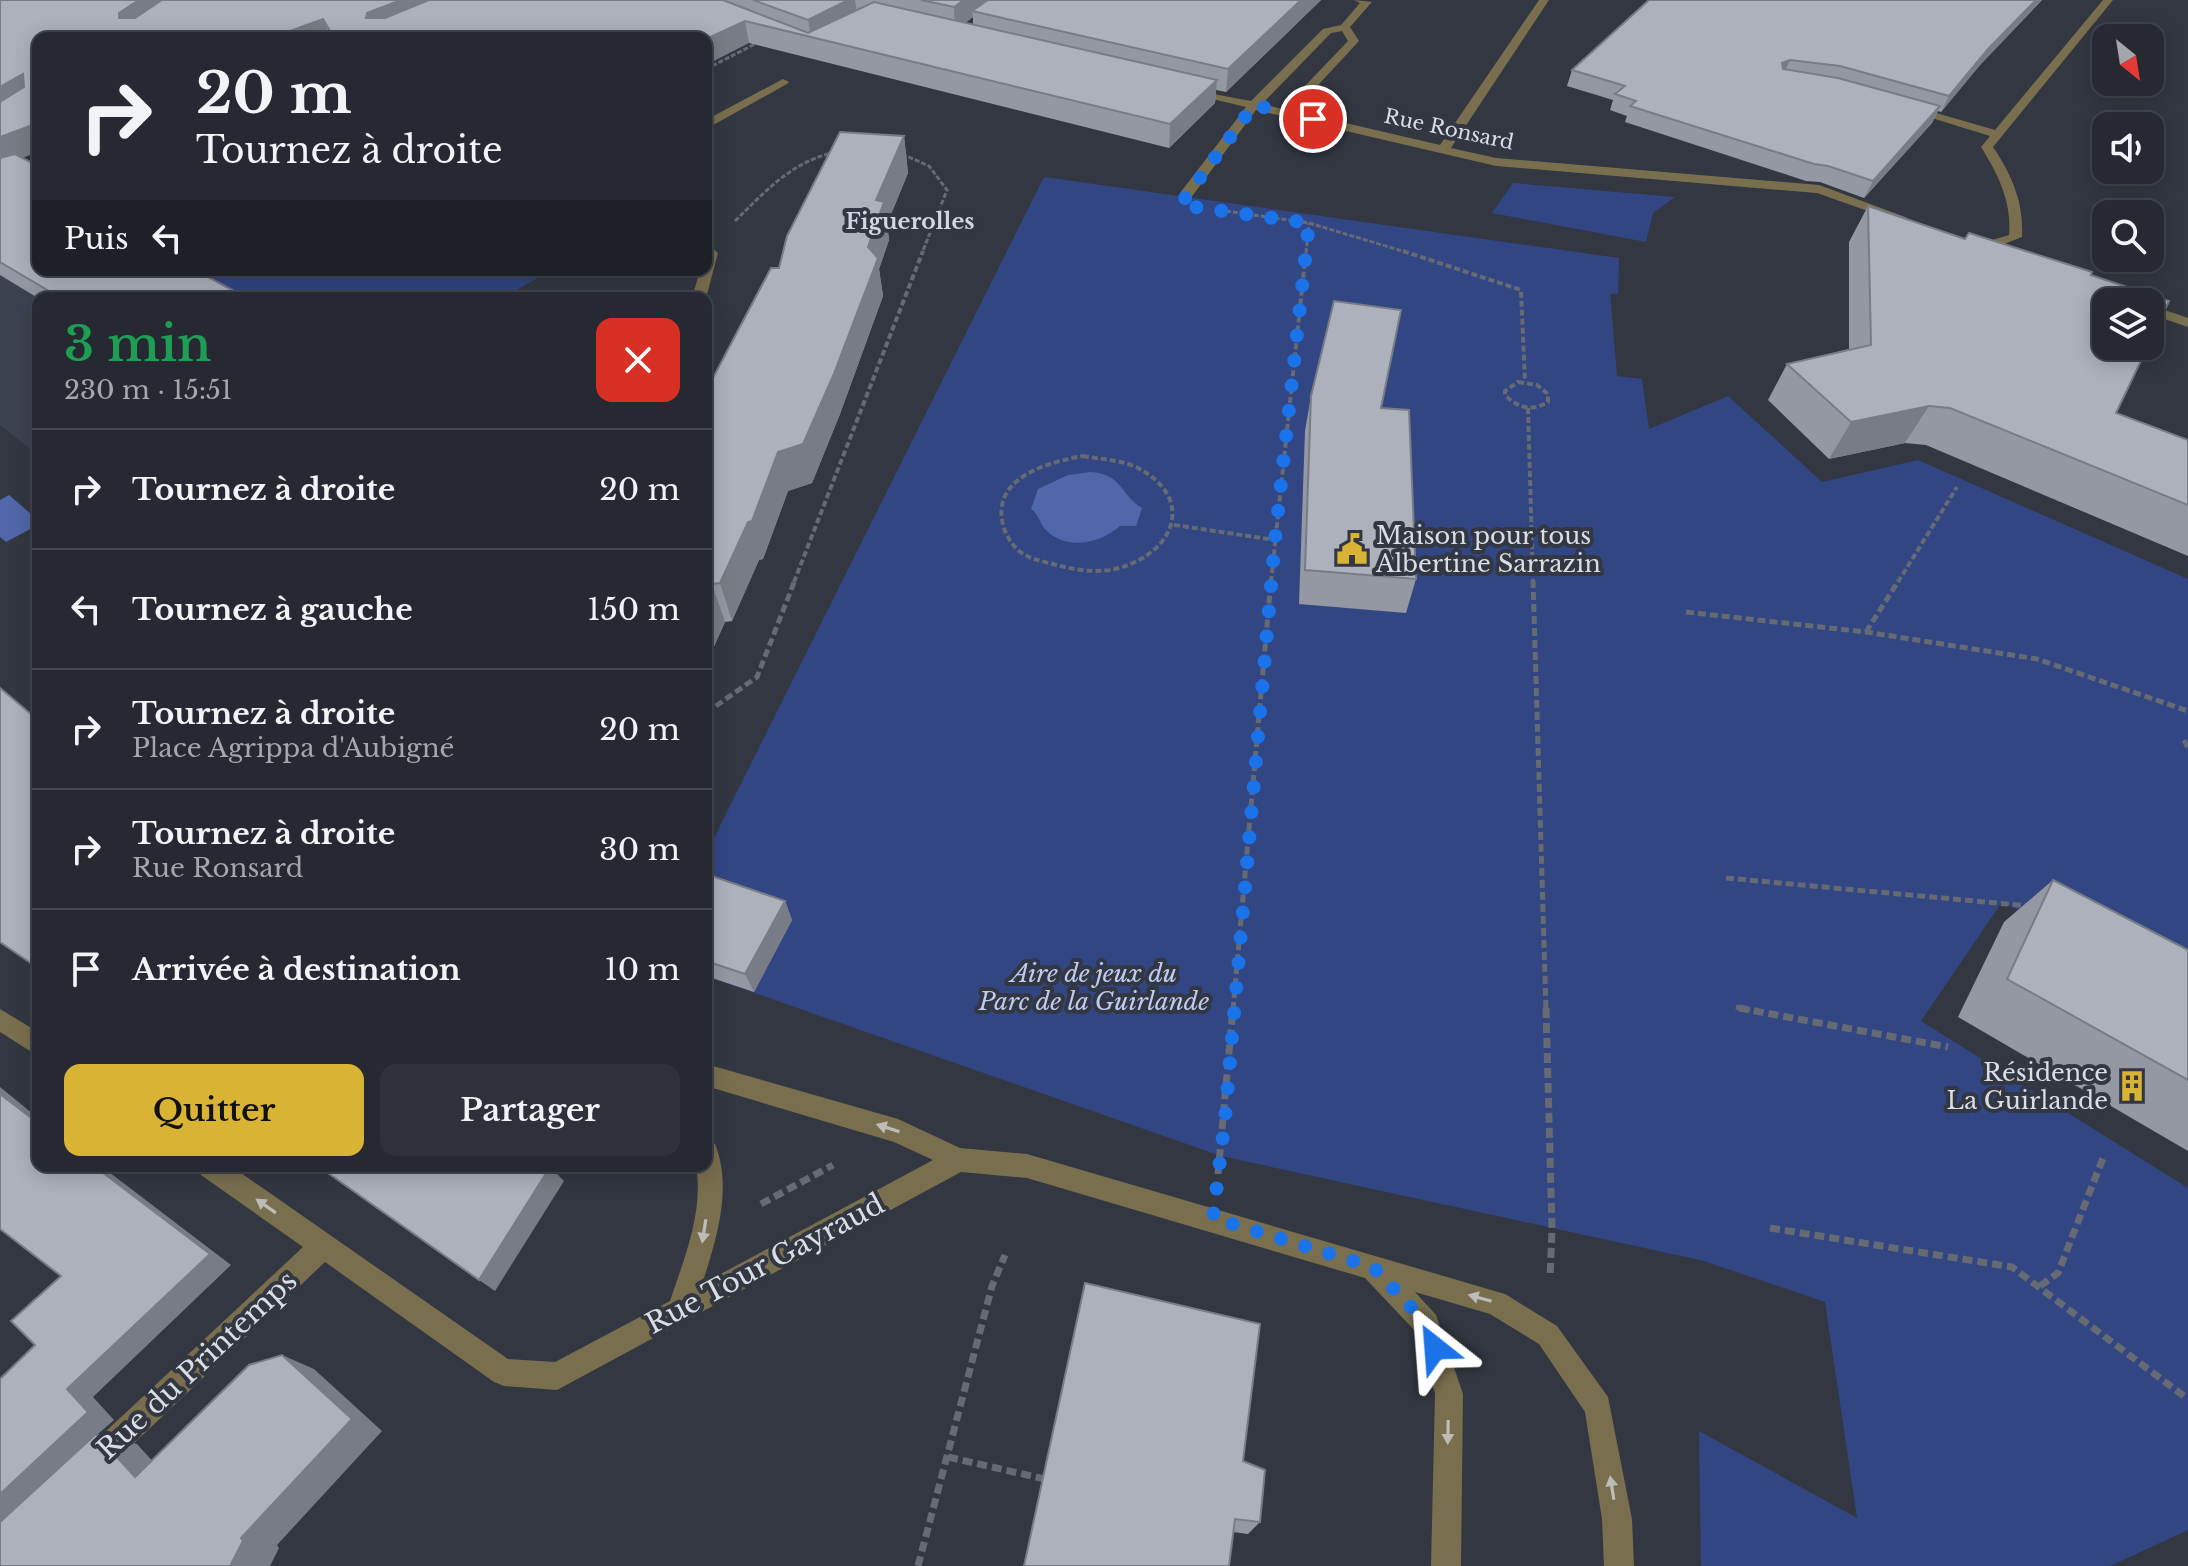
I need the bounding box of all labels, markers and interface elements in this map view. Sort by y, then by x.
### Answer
north arrow [2092,24,2164,96]
map controls [2092,24,2164,360]
text: 20 m [196,59,352,128]
icon: right [64,64,168,168]
pin [1279,85,1347,153]
icon: arrive [1291,97,1335,141]
street label: Rue Ronsard [1382,104,1516,154]
button: sound [2092,112,2164,184]
text: Tournez à droite [196,128,503,173]
button: search [2092,200,2164,272]
district label: Figuerolles [845,208,975,235]
icon: left [145,216,189,260]
text: Puis [64,220,129,257]
button: layers [2092,288,2164,360]
text: 3 min [64,314,211,374]
button: close [596,318,680,402]
text: 230 m · 15:51 [64,374,232,406]
icon: right [64,467,108,511]
text: Tournez à droite [132,471,395,508]
text: 20 m [599,471,680,508]
place label: Maison pour tous Albertine Sarrazin [1375,521,1601,578]
public building icon: Maison pour tous Albertine Sarrazin [1335,532,1369,566]
icon: left [64,587,108,631]
text: Tournez à gauche [132,591,413,628]
text: 150 m [587,591,680,628]
text: Tournez à droite [132,695,395,732]
icon: right [64,707,108,751]
text: 20 m [599,711,680,748]
text: Place Agrippa d'Aubigné [132,732,455,764]
text: Tournez à droite [132,815,395,852]
icon: right [64,827,108,871]
text: 30 m [599,831,680,868]
text: Rue Ronsard [132,852,303,884]
icon: arrive [64,947,108,991]
text: Arrivée à destination [132,951,461,988]
text: 10 m [604,951,680,988]
park label: Aire de jeux du Parc de la Guirlande [978,959,1209,1016]
place label: Résidence La Guirlande [1946,1058,2108,1115]
button: Quitter [64,1064,364,1156]
button: Partager [380,1064,680,1156]
building icon: Résidence La Guirlande [2115,1069,2149,1103]
one-way arrow [876,1122,900,1134]
street label: Rue Tour Gayraud [640,1186,890,1342]
one-way arrow [256,1199,277,1214]
one-way arrow [697,1218,710,1243]
street label: Rue du Printemps [90,1263,304,1467]
one-way arrow [1468,1292,1493,1304]
position arrow [1393,1306,1477,1390]
one-way arrow [1442,1420,1455,1445]
one-way arrow [1605,1476,1617,1501]

